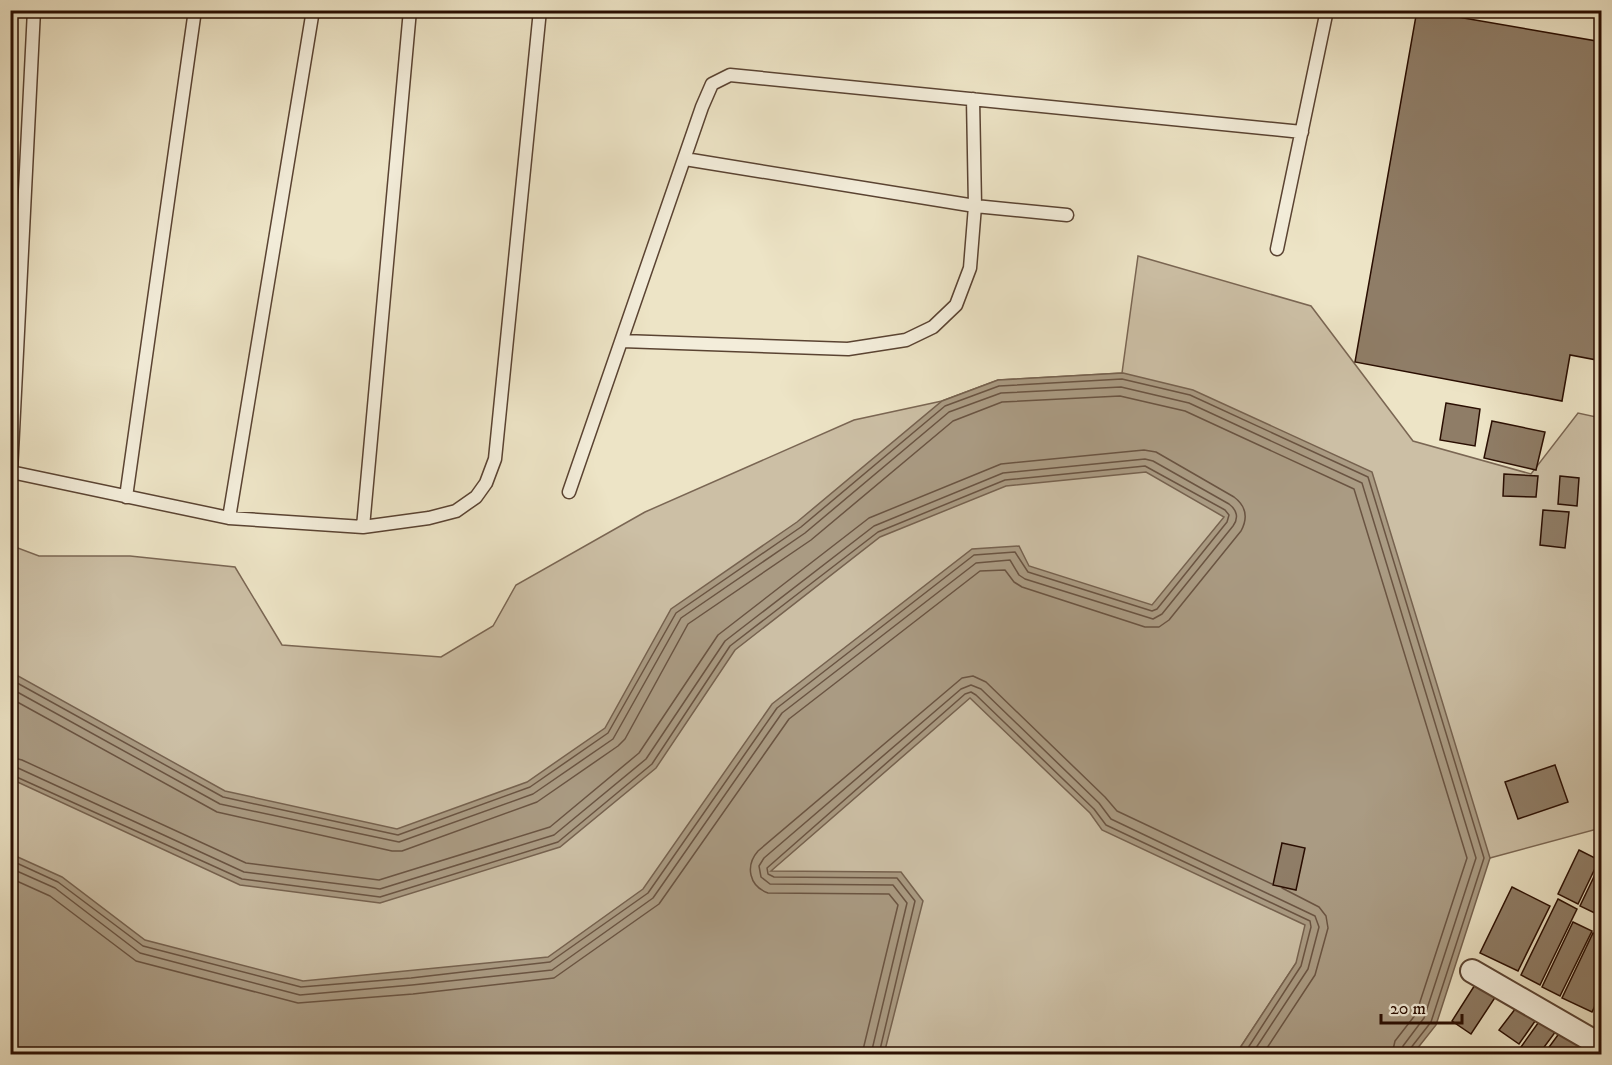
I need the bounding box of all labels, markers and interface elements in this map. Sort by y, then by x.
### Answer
scale bar [1381,987,1462,1025]
text: 20 m [1390,998,1426,1020]

